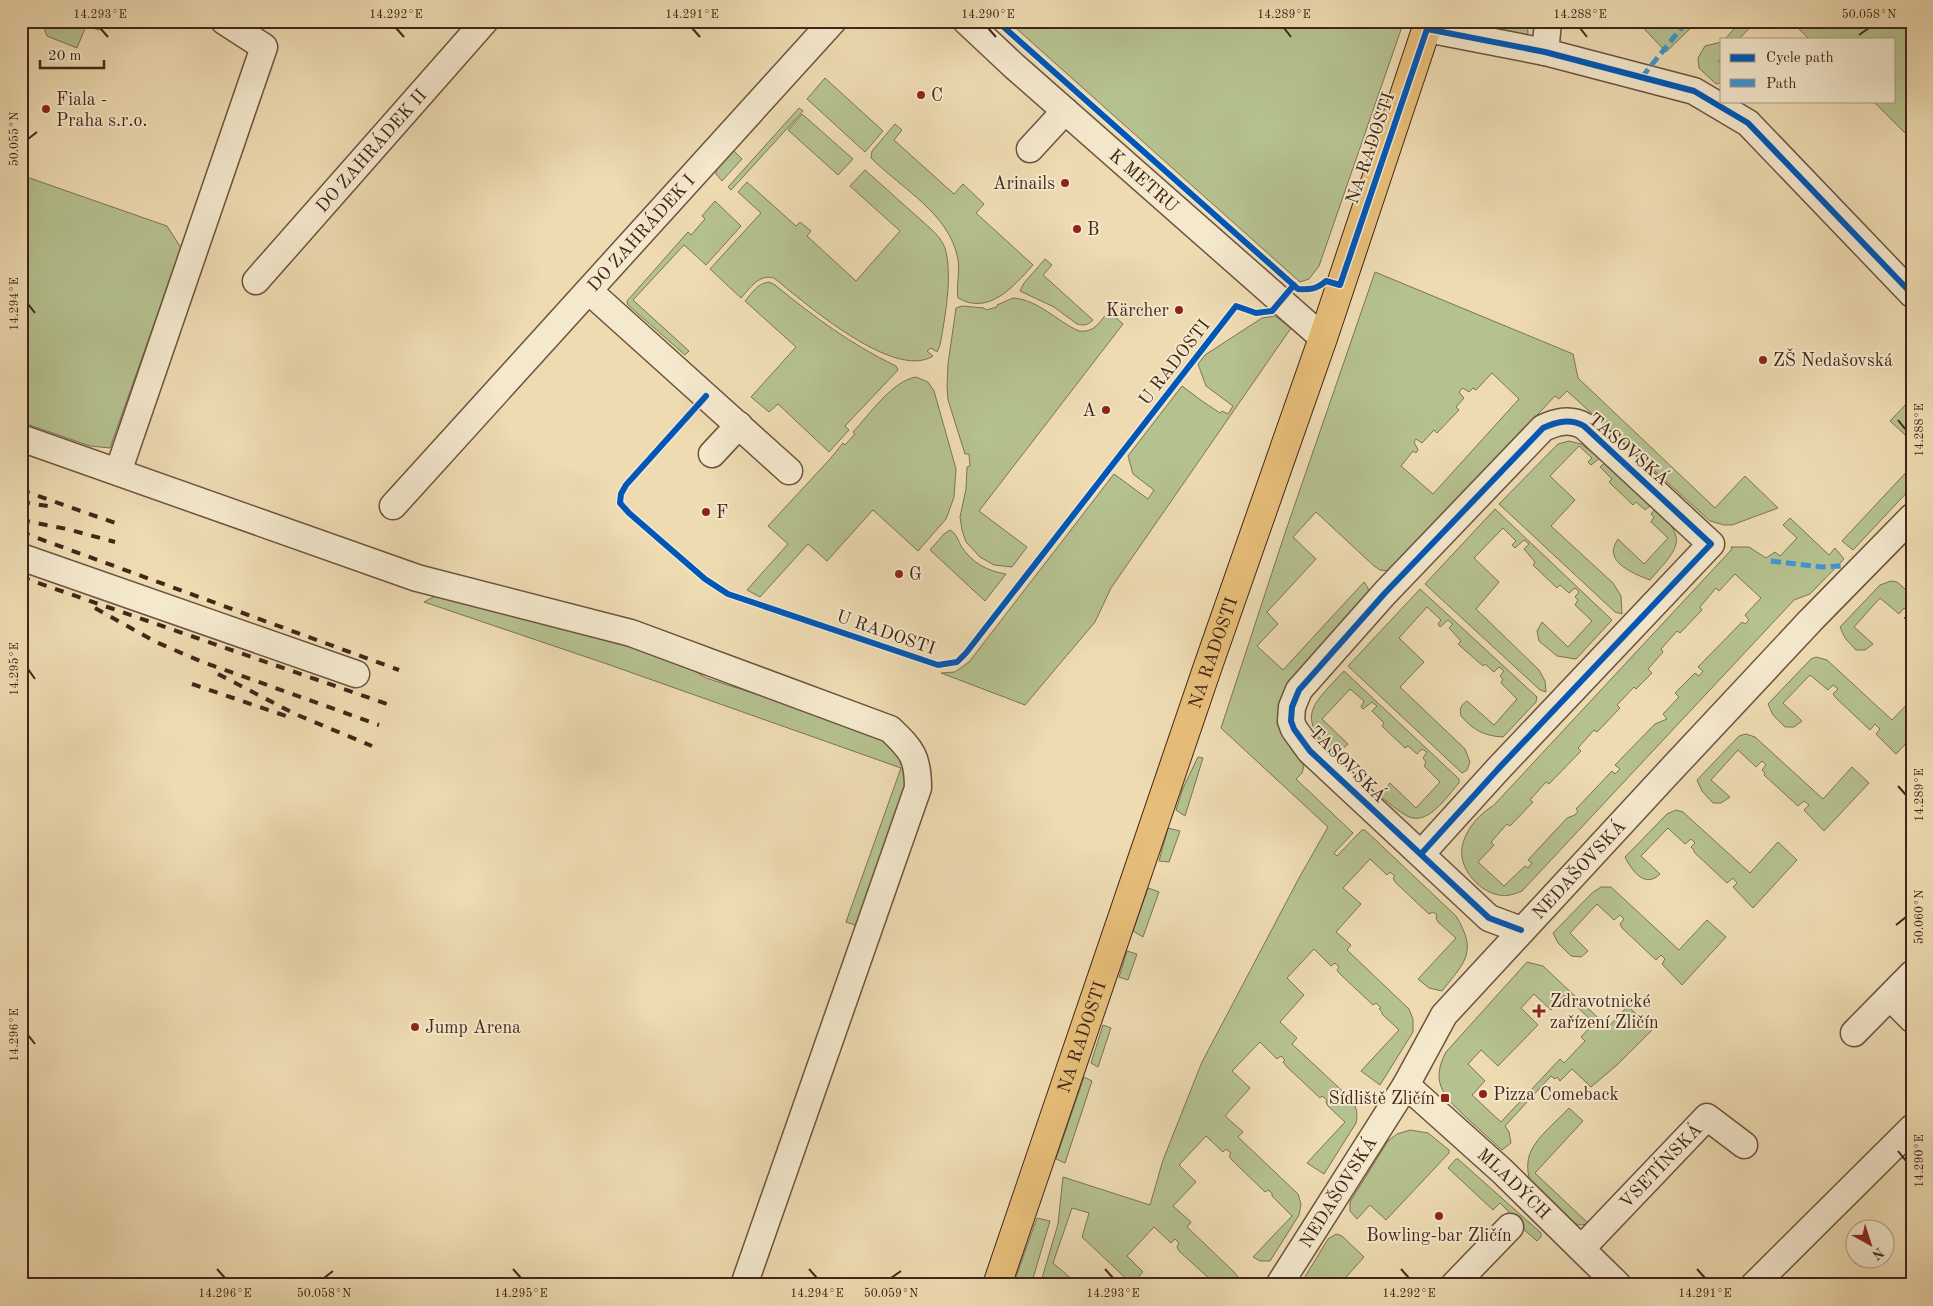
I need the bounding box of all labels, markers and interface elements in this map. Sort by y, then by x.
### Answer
text: 50.058°N [1842,8,1896,21]
text: 14.293°E [73,9,127,21]
text: 14.292°E [369,9,423,21]
text: 14.291°E [665,9,719,21]
text: 14.290°E [961,9,1015,21]
text: 14.289°E [1257,9,1311,21]
text: 14.288°E [1553,9,1607,21]
scale bar [40,38,104,70]
legend [1720,38,1896,102]
text: 20 m [48,49,82,64]
text: Cycle path [1766,51,1834,66]
text: Path [1766,77,1796,92]
street label: DO ZAHRÁDEK II [313,86,431,216]
place label: C [931,87,943,105]
marker: C [915,89,927,101]
street label: NA RADOSTI [1343,90,1398,206]
place label: Fiala - Praha s.r.o. [56,91,147,130]
marker: Fiala - Praha s.r.o. [40,103,52,115]
text: 50.055°N [8,112,21,166]
street label: K METRU [1105,146,1181,216]
street label: DO ZAHRÁDEK I [585,172,699,295]
place label: Arinails [993,175,1055,193]
marker: Arinails [1059,177,1071,189]
place label: B [1087,221,1099,239]
marker: B [1071,223,1083,235]
text: 14.294°E [9,277,21,331]
place label: Kärcher [1106,302,1170,320]
marker: Kärcher [1173,304,1185,316]
street label: U RADOSTI [1136,316,1214,409]
place label: ZŠ Nedašovská [1773,347,1893,370]
marker: ZŠ Nedašovská [1757,354,1769,366]
place label: A [1082,402,1096,420]
text: 14.288°E [1914,403,1926,457]
marker: A [1100,404,1112,416]
street label: TASOVSKÁ [1585,407,1675,489]
place label: F [716,504,728,522]
marker: F [700,506,712,518]
place label: G [909,566,922,584]
marker: G [893,568,905,580]
street label: NA RADOSTI [1186,595,1241,711]
street label: U RADOSTI [834,608,938,658]
text: 14.295°E [8,642,21,696]
street label: TASOVSKÁ [1306,720,1392,807]
text: 14.289°E [1914,768,1926,822]
street label: NEDAŠOVSKÁ [1530,814,1630,923]
text: 50.060°N [1913,890,1926,944]
street label: NA RADOSTI [1055,979,1110,1095]
place label: Zdravotnické zařízení Zličín [1550,993,1659,1032]
marker: Zdravotnické zařízení Zličín [1532,1004,1546,1018]
text: 14.296°E [9,1008,21,1062]
place label: Jump Arena [425,1019,521,1037]
marker: Jump Arena [409,1021,421,1033]
place label: Pizza Comeback [1493,1086,1619,1104]
marker: Pizza Comeback [1477,1088,1489,1100]
place label: Sídliště Zličín [1329,1090,1435,1108]
marker: Sídliště Zličín [1439,1092,1451,1104]
street label: VSETÍNSKÁ [1617,1117,1706,1212]
street label: NEDAŠOVSKÁ [1297,1132,1381,1251]
text: 14.290°E [1914,1134,1926,1188]
street label: MLADÝCH [1473,1145,1553,1223]
marker: Bowling-bar Zličín [1433,1210,1445,1222]
north arrow [1846,1218,1896,1268]
place label: Bowling-bar Zličín [1366,1227,1512,1245]
text: N [1869,1245,1886,1262]
text: 50.058°N [297,1287,351,1300]
text: 14.295°E [494,1287,548,1300]
text: 50.059°N [864,1287,918,1300]
text: 14.296°E [198,1288,252,1300]
text: 14.294°E [790,1288,844,1300]
text: 14.293°E [1086,1288,1140,1300]
text: 14.292°E [1382,1288,1436,1300]
text: 14.291°E [1678,1288,1732,1300]

